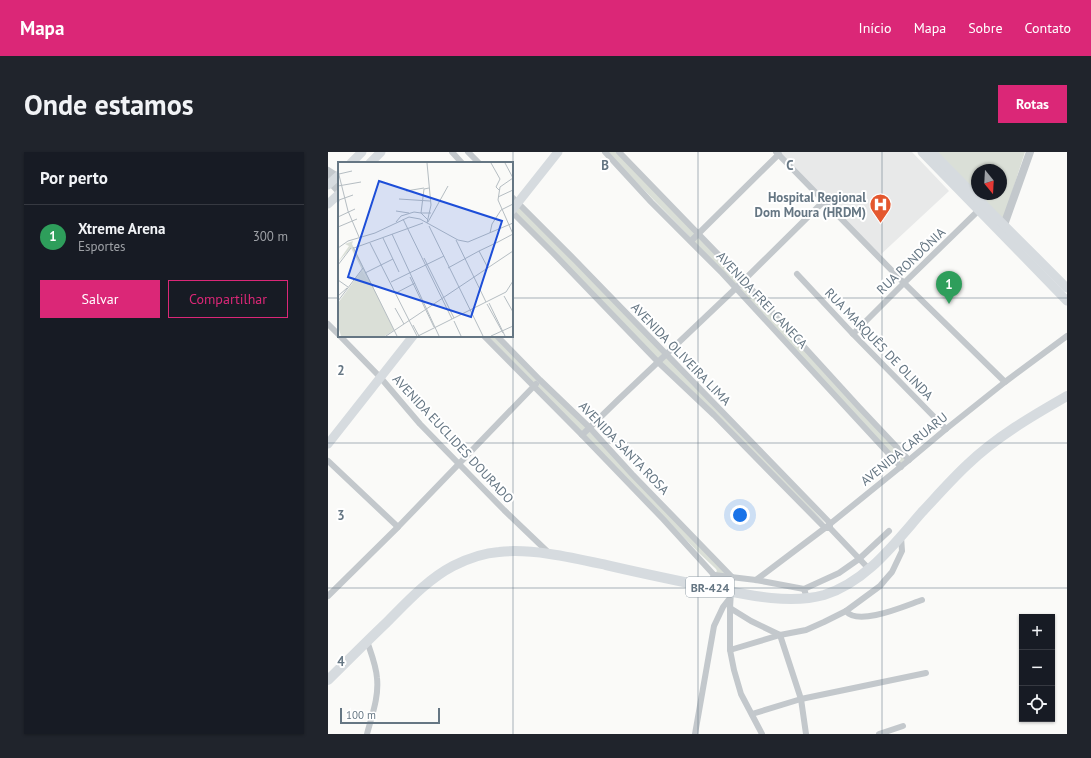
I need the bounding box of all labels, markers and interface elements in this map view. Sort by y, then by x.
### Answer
text: Mapa [20,16,64,40]
text: Início [859,19,892,37]
text: Mapa [914,19,946,37]
text: Sobre [968,19,1003,37]
text: Contato [1025,19,1071,37]
button: Rotas [998,85,1067,123]
text: Onde estamos [24,86,194,123]
text: B [601,157,609,174]
text: C [786,157,794,174]
inset map [338,162,513,337]
north arrow [971,164,1007,200]
text: Por perto [40,167,108,189]
place label: Hospital Regional Dom Moura (HRDM) [755,189,866,221]
hospital icon: Hospital Regional Dom Moura (HRDM) [868,191,894,224]
text: Xtreme Arena [78,219,165,238]
street label: RUA RONDÔNIA [873,224,949,298]
text: 1 [49,228,57,245]
text: 300 m [253,228,288,245]
text: Esportes [78,238,126,255]
street label: AVENIDA FREI CANECA [713,248,812,352]
pin: 1 [936,271,962,304]
button: Salvar [40,280,160,318]
button: Compartilhar [168,280,288,318]
street label: RUA MARQUÊS DE OLINDA [821,284,937,404]
street label: AVENIDA OLIVEIRA LIMA [627,299,735,409]
text: 2 [337,362,345,379]
street label: AVENIDA EUCLIDES DOURADO [389,371,517,507]
street label: AVENIDA SANTA ROSA [575,398,673,499]
street label: AVENIDA CARUARU [857,409,951,489]
your location [730,505,750,525]
text: 3 [337,507,345,524]
road number: BR-424 [686,577,734,597]
map controls [1019,614,1055,722]
button: + [1019,614,1055,650]
button: − [1019,650,1055,686]
text: 4 [337,653,345,670]
button: locate [1019,686,1055,722]
scale bar [340,706,440,725]
text: 100 m [346,708,376,722]

